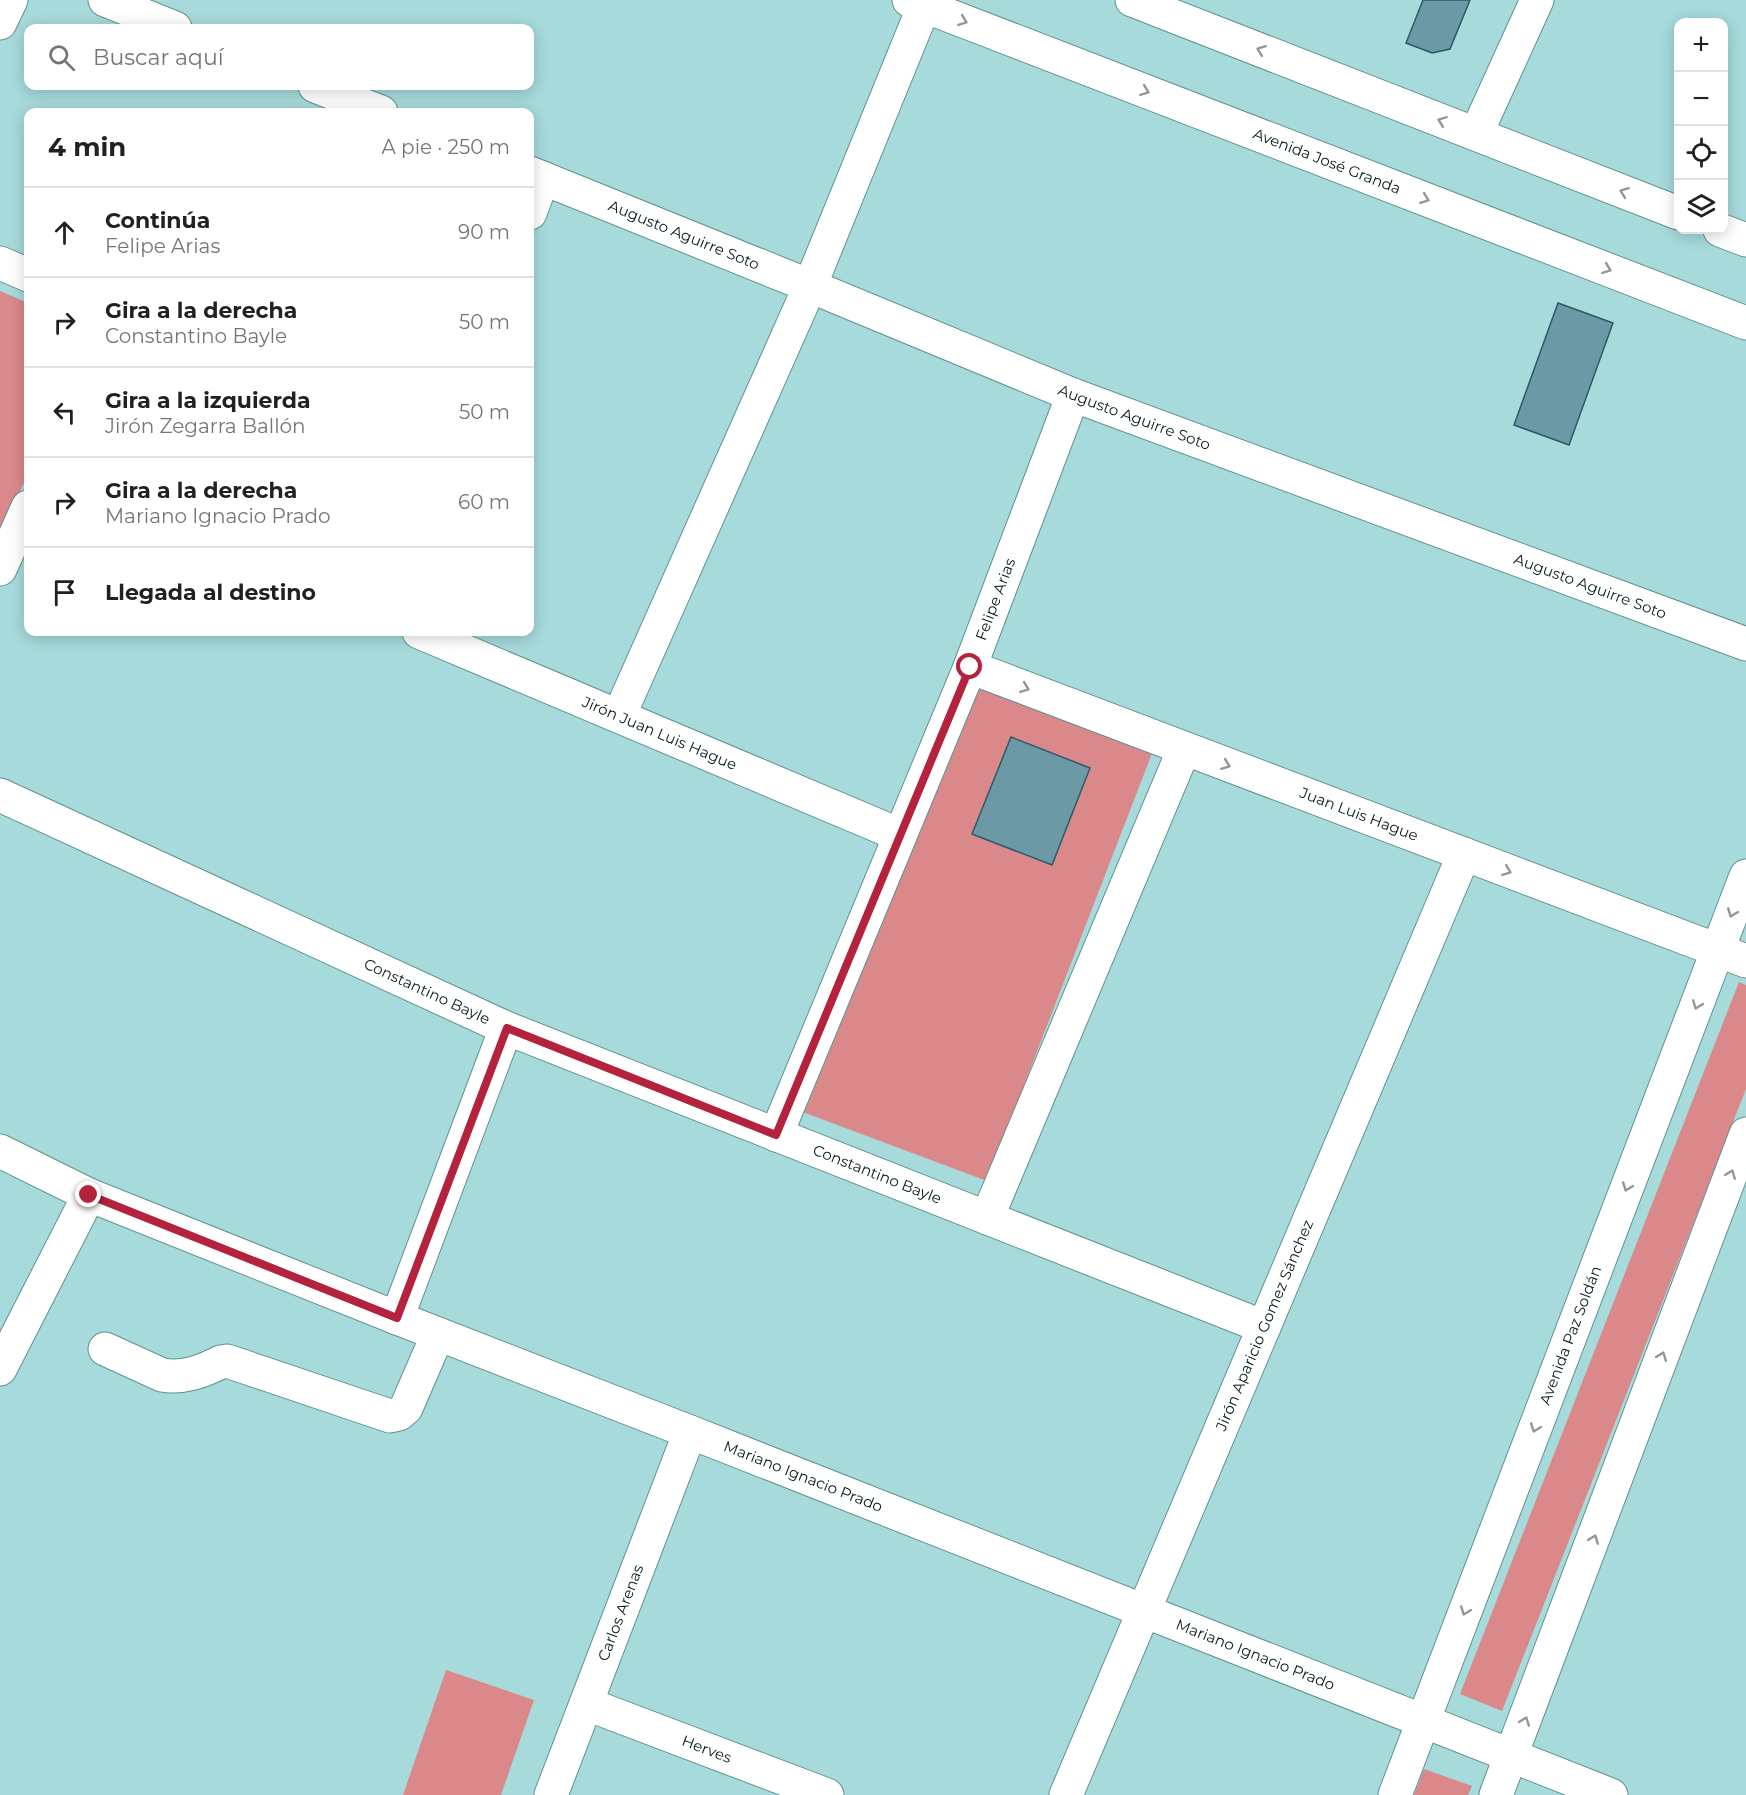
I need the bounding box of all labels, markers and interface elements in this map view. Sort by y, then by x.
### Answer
one-way arrow [957,14,968,26]
map controls [1674,18,1728,234]
button: + [1674,18,1728,72]
search box [24,24,534,90]
icon: search [45,41,78,74]
text: Buscar aquí [93,44,224,71]
one-way arrow [1256,45,1267,57]
button: − [1674,72,1728,126]
one-way arrow [1140,84,1150,97]
one-way arrow [1438,116,1449,128]
street label: Avenida José Granda [1251,124,1404,198]
button: locate [1674,126,1728,180]
text: 4 min [48,131,126,163]
text: A pie · 250 m [382,135,510,159]
button: layers [1674,180,1728,234]
one-way arrow [1619,187,1630,199]
one-way arrow [1419,192,1430,205]
street label: Augusto Aguirre Soto [606,196,762,274]
text: Continúa [105,207,210,234]
icon: ahead [48,216,81,249]
text: 90 m [458,220,510,244]
text: Felipe Arias [105,234,220,258]
one-way arrow [1601,262,1612,275]
text: Gira a la derecha [105,297,297,324]
icon: right [48,306,81,339]
text: 50 m [459,310,510,334]
text: Constantino Bayle [105,324,287,348]
street label: Augusto Aguirre Soto [1055,380,1213,454]
text: Gira a la izquierda [105,387,311,414]
icon: left [48,396,81,429]
text: 50 m [459,400,510,424]
text: Jirón Zegarra Ballón [105,414,306,438]
text: Gira a la derecha [105,477,297,504]
icon: right [48,486,81,519]
text: 60 m [458,490,510,514]
text: Mariano Ignacio Prado [105,504,331,528]
street label: Augusto Aguirre Soto [1511,549,1669,623]
street label: Felipe Arias [971,555,1019,643]
icon: arrive [48,576,81,609]
text: Llegada al destino [105,579,316,606]
route start [956,653,982,679]
one-way arrow [1018,681,1029,693]
street label: Jirón Juan Luis Hague [579,692,740,774]
one-way arrow [1221,757,1231,770]
street label: Juan Luis Hague [1296,783,1421,845]
one-way arrow [1501,863,1512,876]
one-way arrow [1726,907,1739,918]
street label: Constantino Bayle [361,954,493,1028]
one-way arrow [1691,999,1704,1010]
street label: Constantino Bayle [810,1140,944,1208]
one-way arrow [1724,1169,1736,1180]
route end [75,1181,101,1207]
one-way arrow [1622,1181,1634,1192]
street label: Jirón Aparicio Gomez Sánchez [1211,1216,1317,1434]
street label: Avenida Paz Soldán [1535,1263,1605,1407]
one-way arrow [1655,1351,1668,1362]
one-way arrow [1530,1422,1542,1433]
street label: Mariano Ignacio Prado [721,1436,886,1516]
one-way arrow [1586,1534,1599,1544]
street label: Carlos Arenas [593,1562,647,1664]
one-way arrow [1460,1605,1473,1615]
street label: Mariano Ignacio Prado [1173,1614,1338,1694]
one-way arrow [1518,1716,1530,1727]
street label: Herves [679,1731,734,1767]

